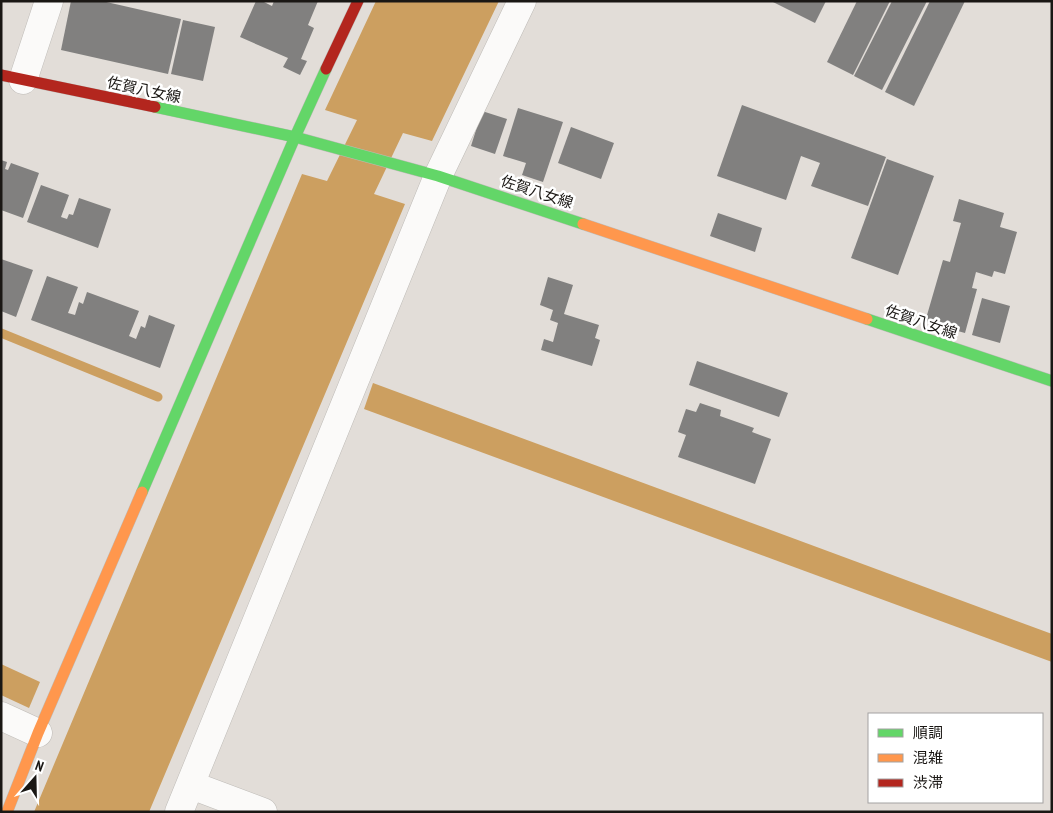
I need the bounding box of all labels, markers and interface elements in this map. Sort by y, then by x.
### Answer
street label: 佐賀八女線 [105,72,183,107]
street label: 佐賀八女線 [499,171,576,212]
street label: 佐賀八女線 [883,300,960,343]
legend [868,713,1043,803]
text: 順調 [913,723,943,742]
text: 混雑 [913,748,943,767]
north arrow [10,753,60,803]
text: N [33,756,46,776]
text: 渋滞 [913,773,943,792]

